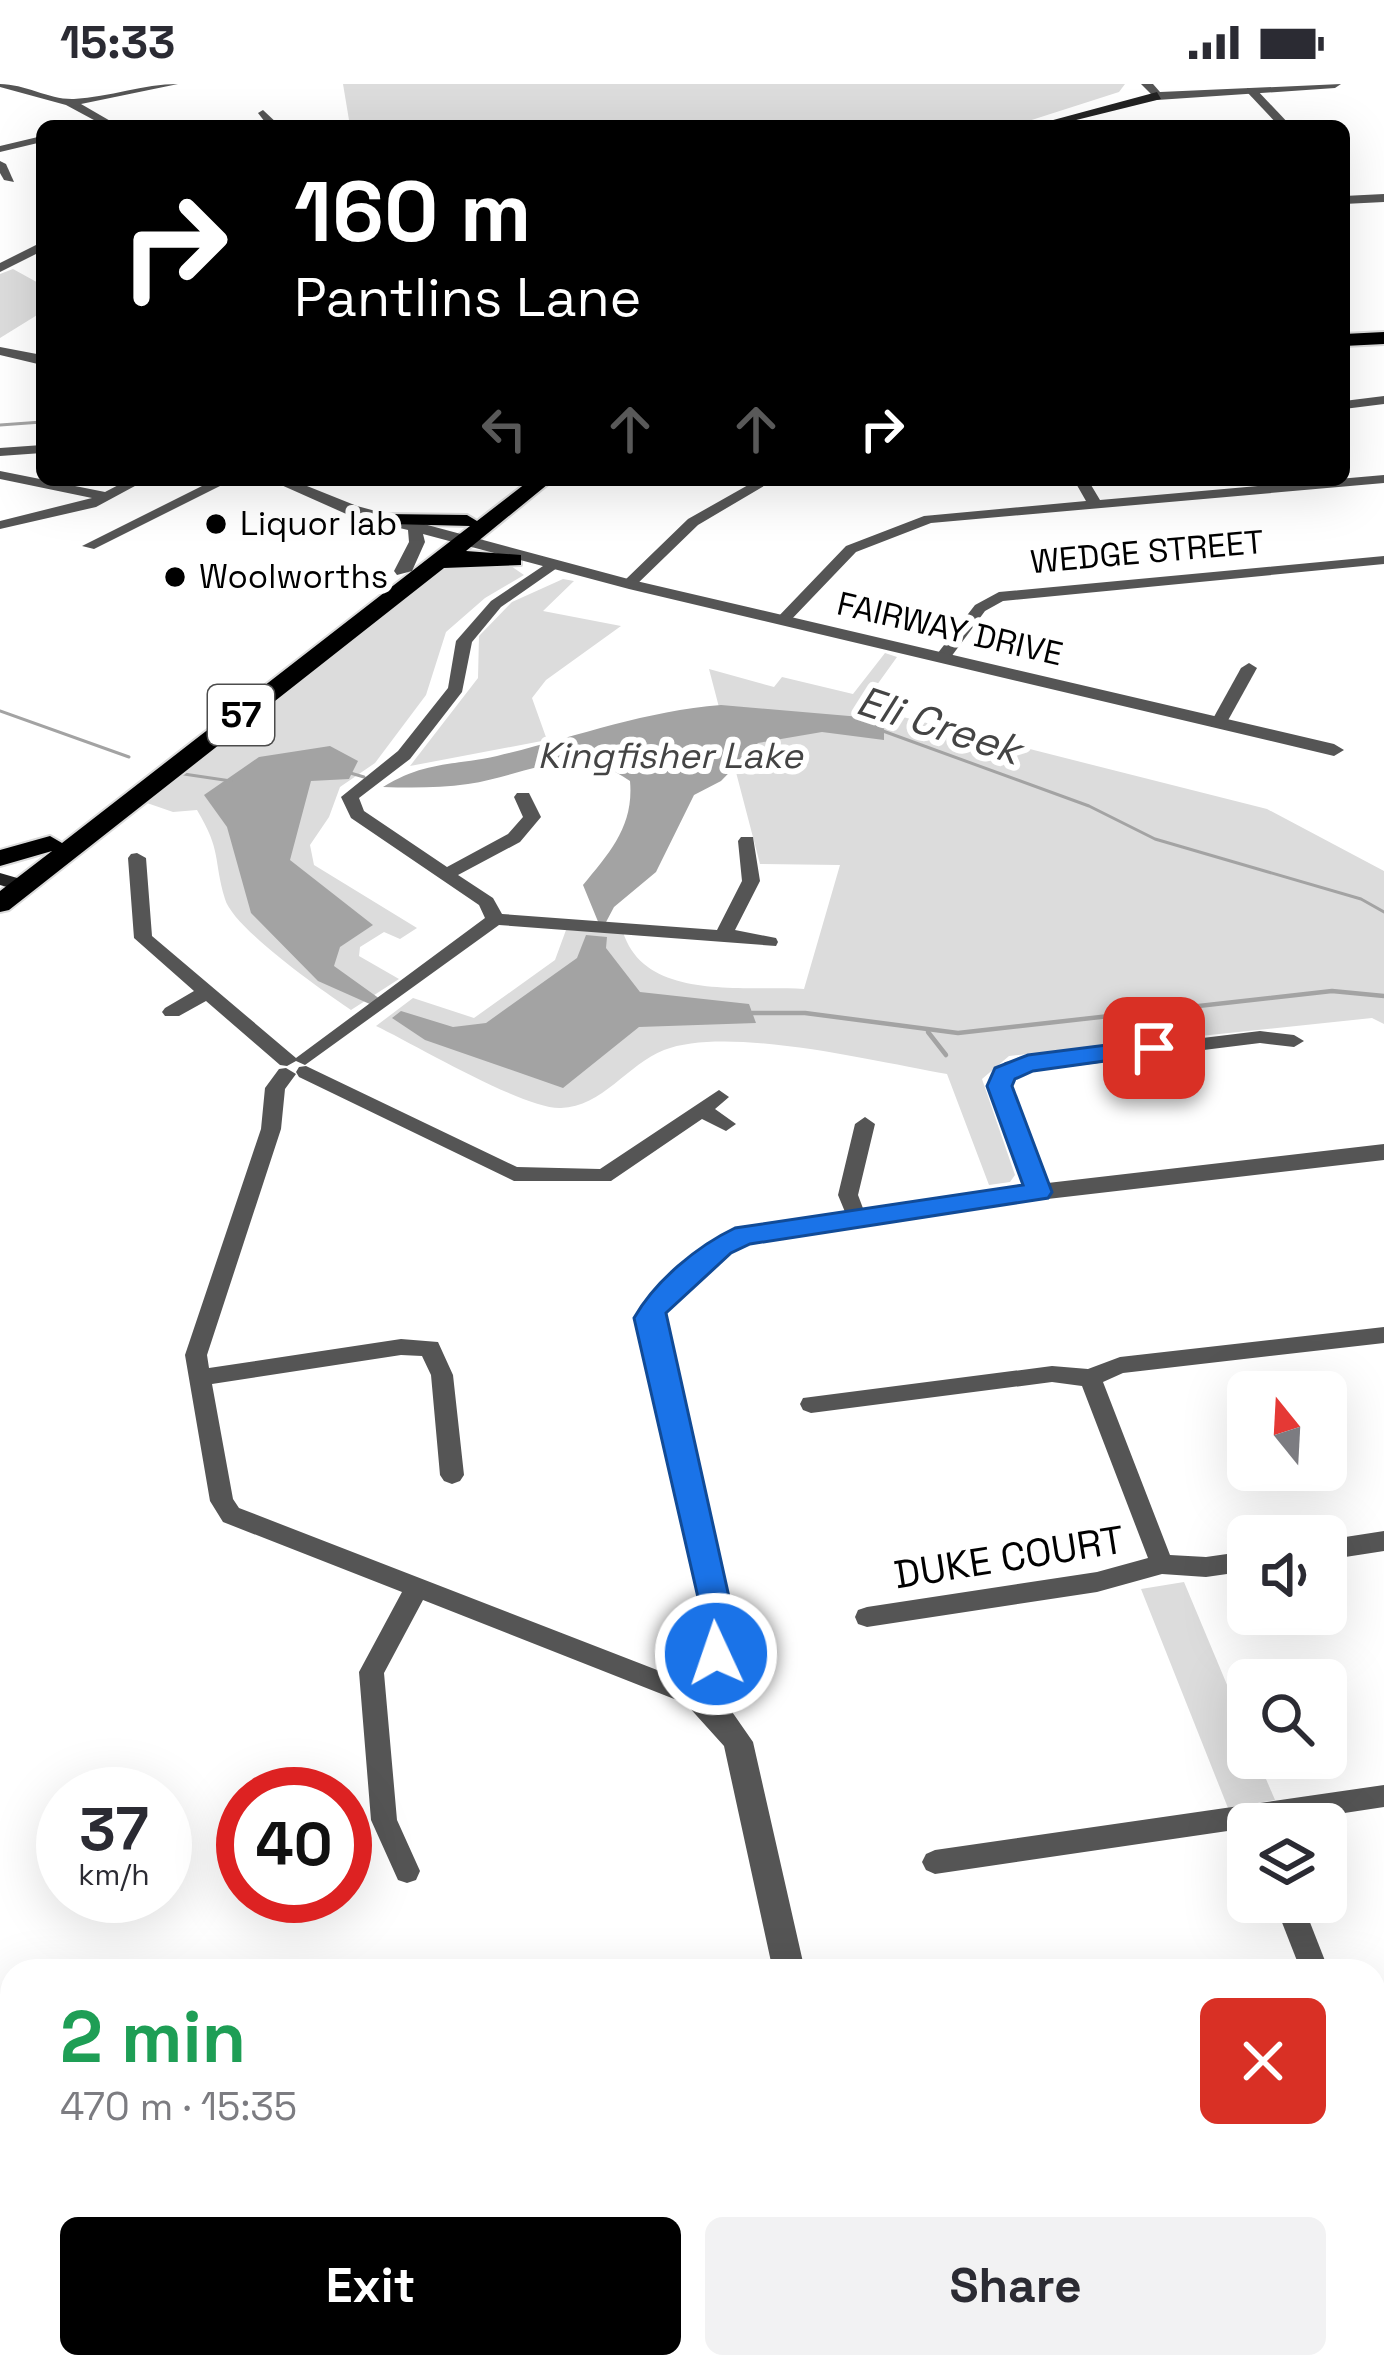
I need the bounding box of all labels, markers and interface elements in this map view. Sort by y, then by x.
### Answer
text: 15:33 [60,14,175,71]
text: 160 m [294,158,531,266]
icon: right [96,168,252,324]
text: Pantlins Lane [294,263,642,332]
icon: left [471,396,537,462]
icon: ahead [597,396,663,462]
icon: ahead [723,396,789,462]
icon: right [849,396,915,462]
place label: Liquor lab [240,503,397,545]
marker: Liquor lab [203,511,229,537]
street label: WEDGE STREET [1029,521,1265,583]
place label: Woolworths [199,556,388,598]
marker: Woolworths [162,564,188,590]
street label: FAIRWAY DRIVE [833,583,1067,675]
water label: Eli Creek [850,674,1032,778]
road number: 57 [208,685,274,745]
water label: Kingfisher Lake [537,733,804,779]
pin [1103,997,1205,1099]
icon: arrive [1121,1015,1187,1081]
north arrow [1227,1371,1347,1491]
map controls [1227,1371,1347,1923]
street label: DUKE COURT [891,1515,1127,1599]
button: sound [1227,1515,1347,1635]
position arrow [653,1591,779,1717]
button: search [1227,1659,1347,1779]
speed limit sign: 40 [216,1767,372,1923]
text: 37 [79,1791,149,1868]
button: layers [1227,1803,1347,1923]
text: km/h [78,1855,150,1894]
text: 2 min [60,1991,246,2083]
button: close [1200,1998,1326,2124]
text: 470 m · 15:35 [60,2082,297,2131]
button: Exit [60,2217,681,2355]
button: Share [705,2217,1326,2355]

